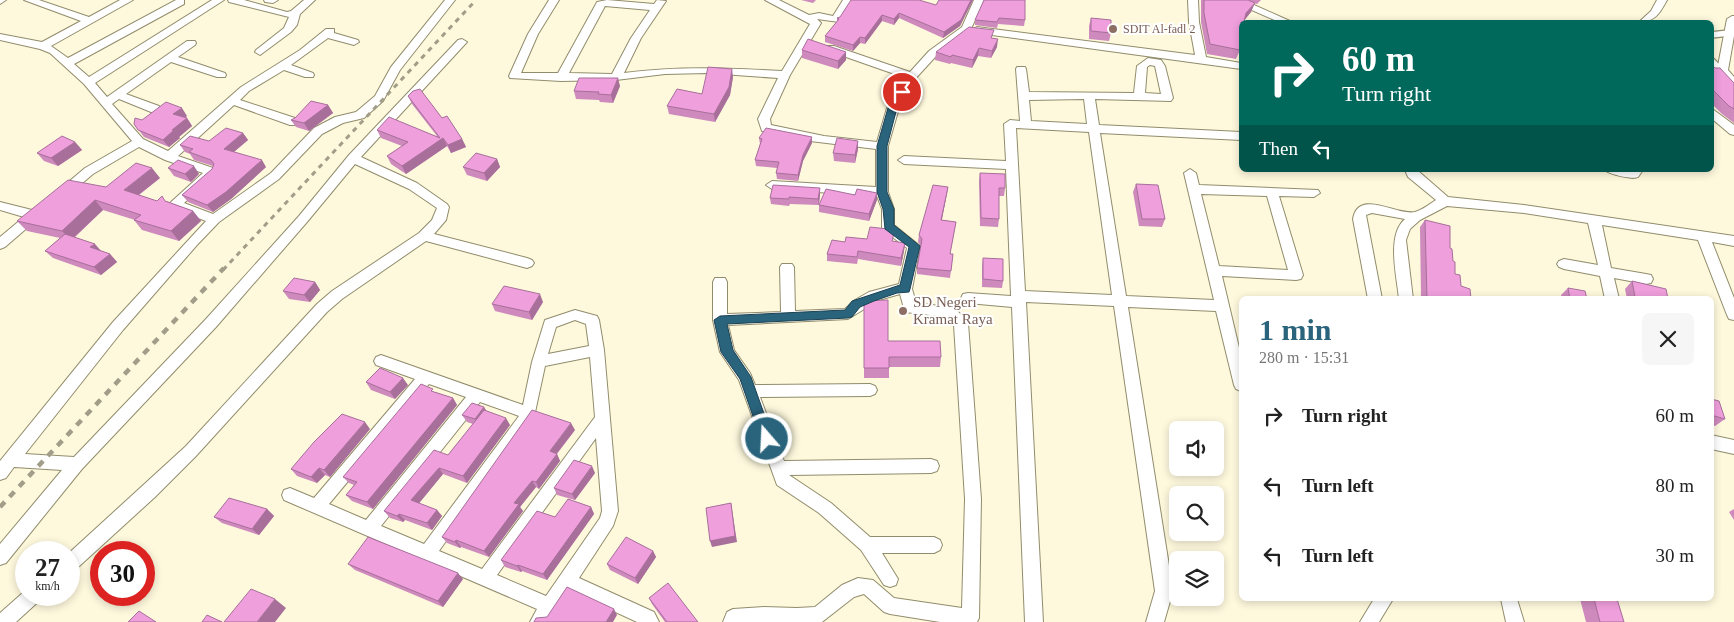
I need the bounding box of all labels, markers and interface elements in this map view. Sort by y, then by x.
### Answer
place label: SDIT Al-fadl 2 [1123,22,1195,36]
marker: SDIT Al-fadl 2 [1107,23,1119,35]
icon: right [1259,40,1324,105]
text: 60 m [1342,40,1415,79]
pin [881,71,923,113]
icon: arrive [888,78,916,106]
text: Turn right [1342,81,1431,106]
icon: left [1308,135,1336,163]
text: Then [1259,138,1298,159]
place label: SD Negeri Kramat Raya [913,294,993,327]
marker: SD Negeri Kramat Raya [897,305,909,317]
text: 1 min [1259,313,1332,346]
button: close [1642,313,1694,365]
text: 280 m · 15:31 [1259,349,1349,366]
icon: right [1259,402,1287,430]
text: Turn right [1302,405,1387,426]
text: 60 m [1655,405,1694,426]
position arrow [740,412,792,464]
map controls [1169,421,1224,606]
button: sound [1169,421,1224,476]
icon: left [1259,472,1287,500]
text: Turn left [1302,475,1374,496]
text: 80 m [1655,475,1694,496]
button: search [1169,486,1224,541]
speed limit sign: 30 [90,541,155,606]
icon: left [1259,542,1287,570]
text: Turn left [1302,545,1374,566]
text: 30 m [1655,545,1694,566]
button: layers [1169,551,1224,606]
text: 27 [35,554,60,581]
text: km/h [35,579,60,593]

